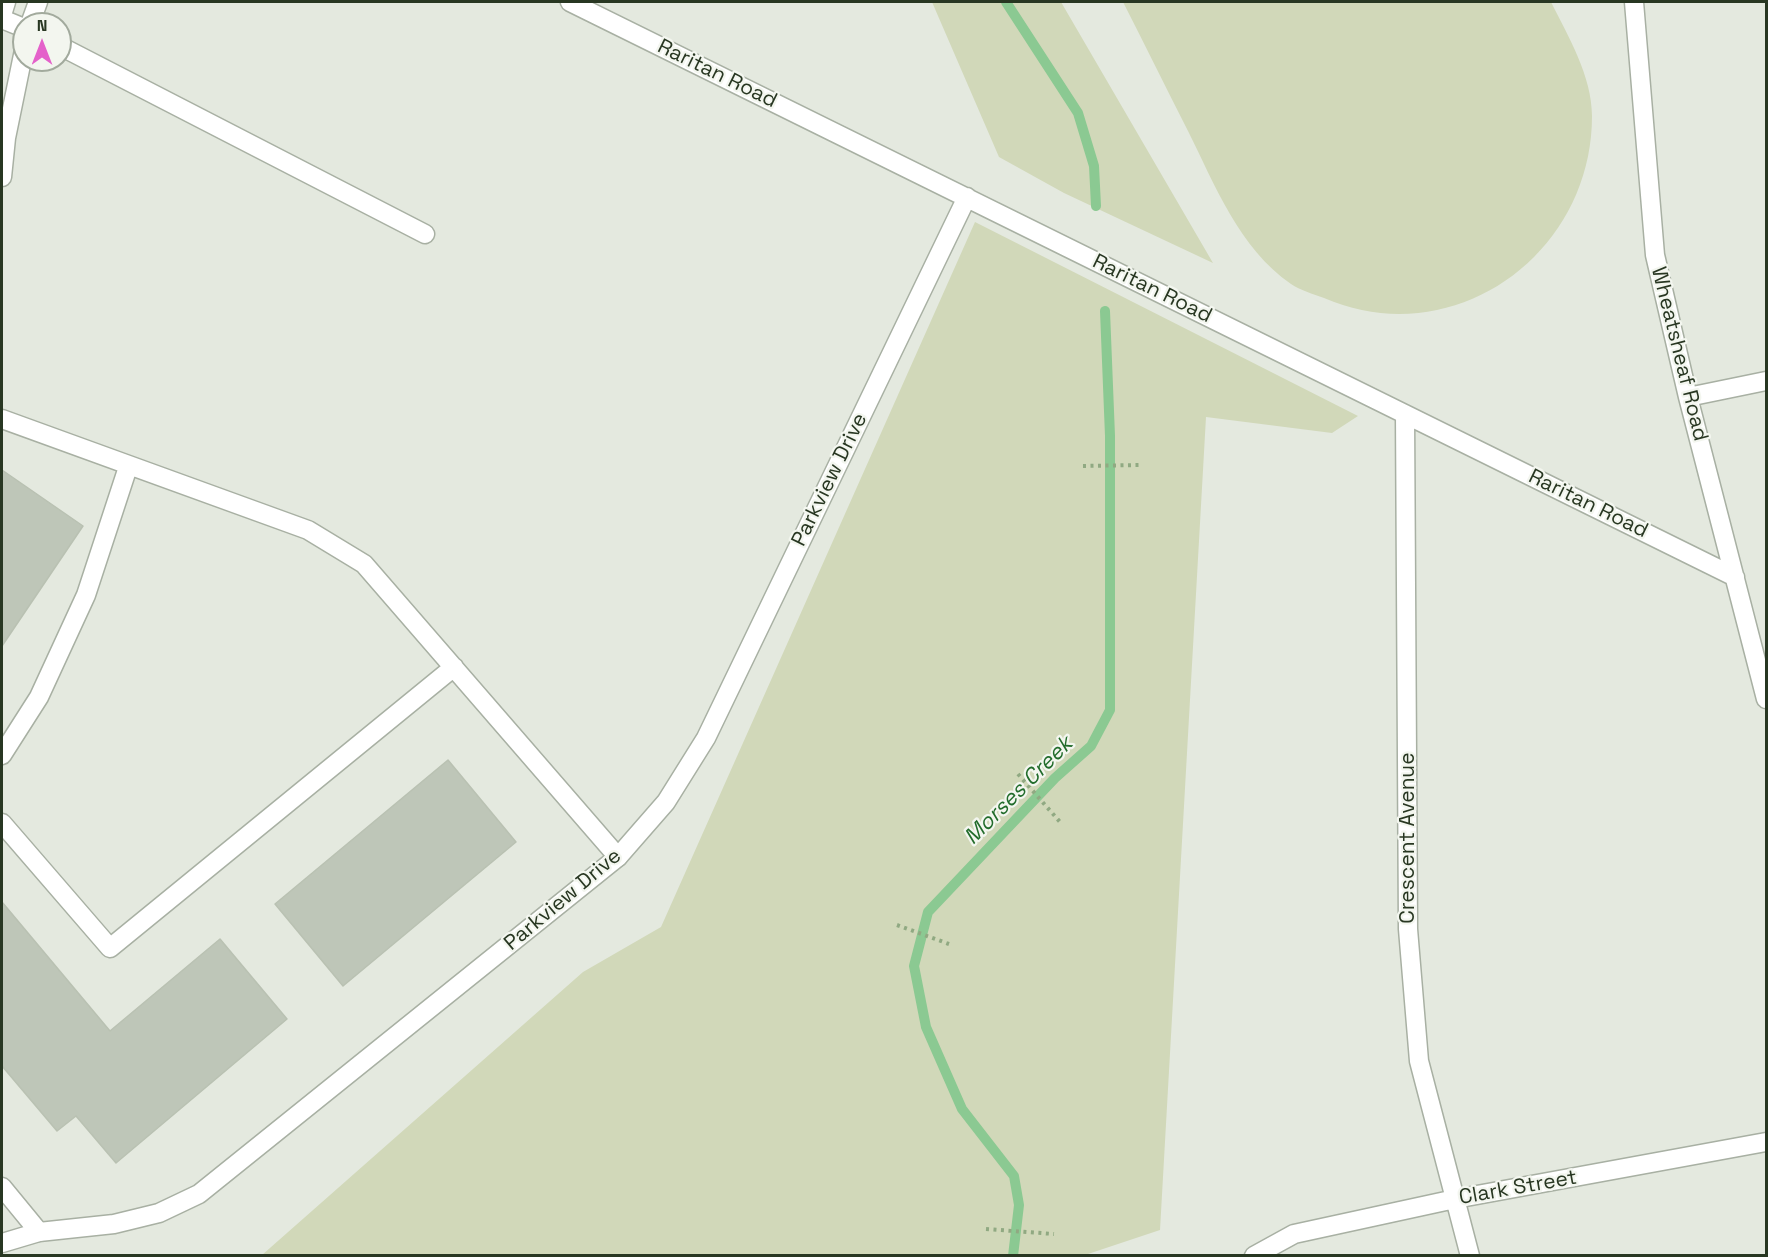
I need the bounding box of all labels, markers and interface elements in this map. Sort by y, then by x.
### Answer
north arrow [12,12,72,72]
text: N [37,15,47,36]
street label: Raritan Road [653,34,781,114]
street label: Raritan Road [1088,249,1216,329]
street label: Wheatsheaf Road [1645,264,1713,444]
street label: Parkview Drive [787,409,873,551]
street label: Raritan Road [1524,464,1652,544]
water label: Morses Creek [959,731,1079,851]
street label: Crescent Avenue [1395,752,1421,924]
street label: Parkview Drive [499,844,627,956]
street label: Clark Street [1457,1165,1579,1211]

